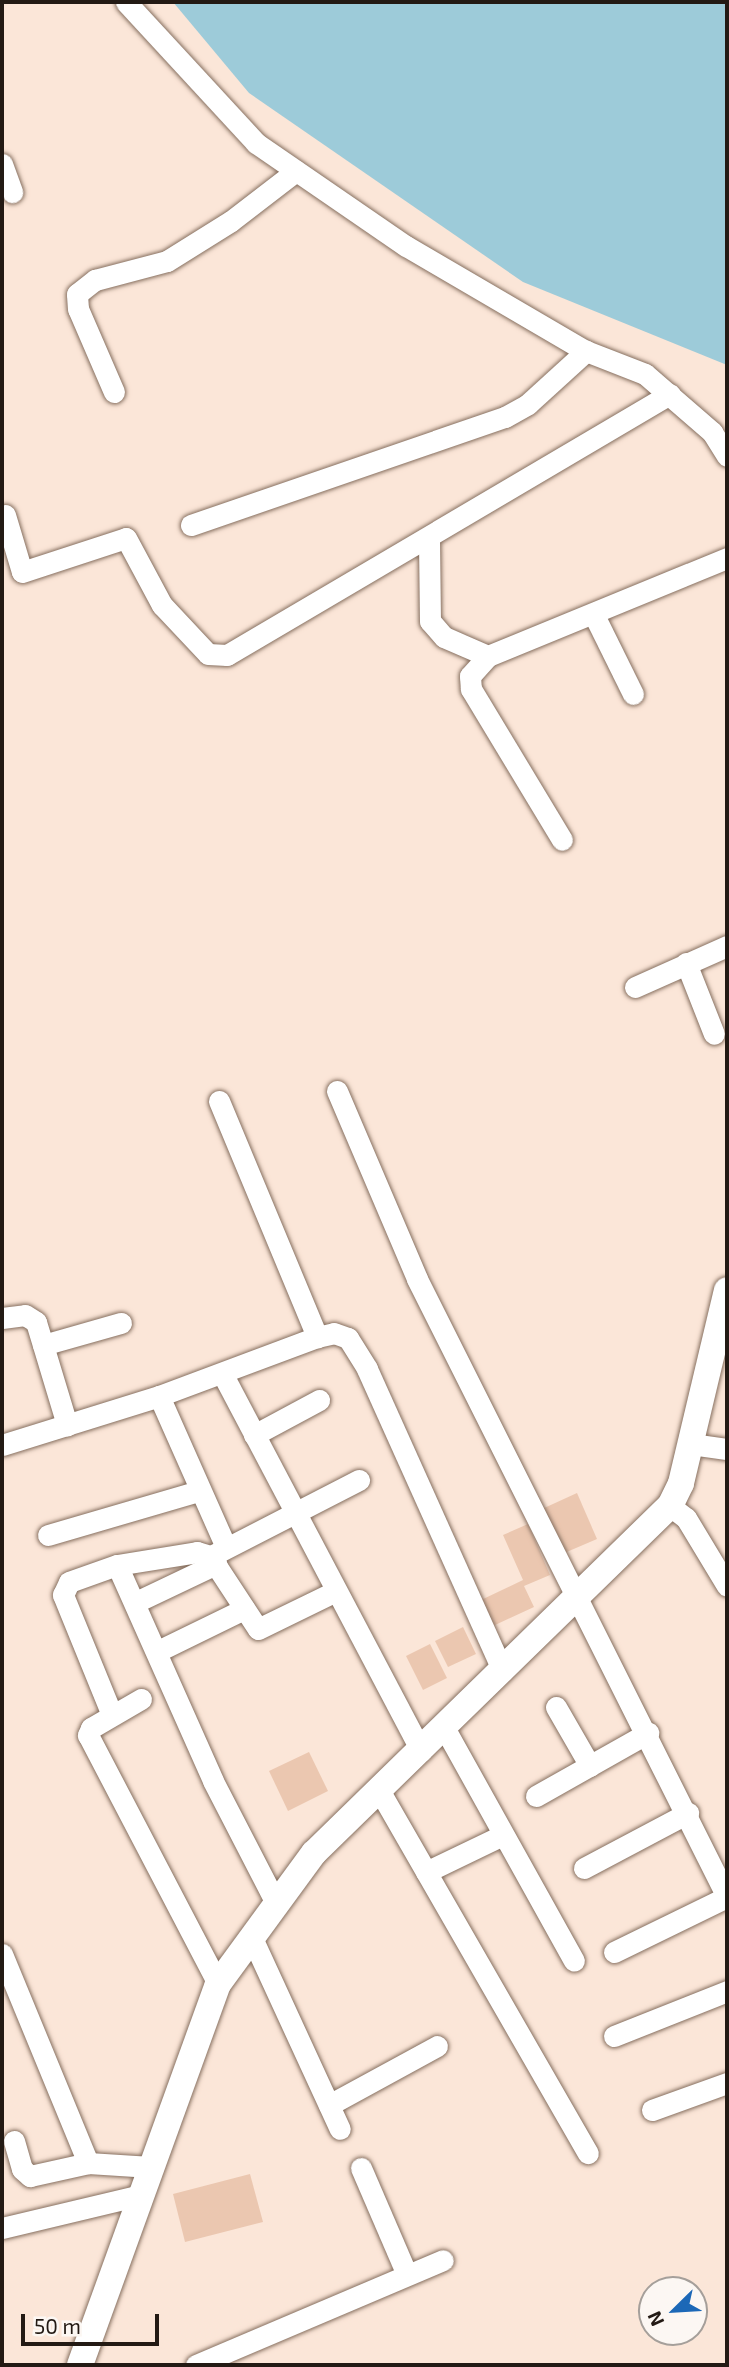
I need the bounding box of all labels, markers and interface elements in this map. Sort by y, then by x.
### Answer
north arrow [638,2276,708,2346]
scale bar [24,2300,163,2344]
text: N [642,2308,668,2330]
text: 50 m [34,2313,81,2338]

